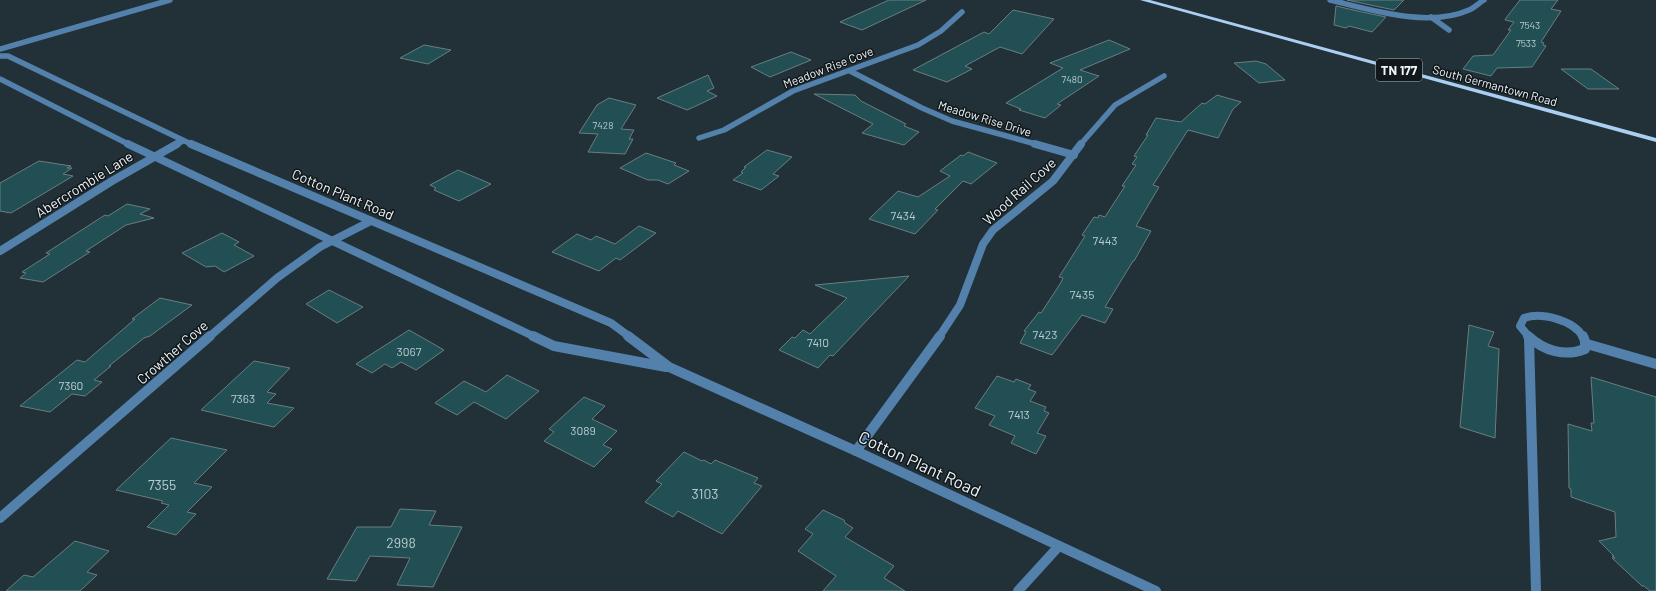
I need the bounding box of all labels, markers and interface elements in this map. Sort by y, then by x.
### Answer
house number: 7543 [1520,19,1540,31]
house number: 7533 [1516,37,1536,49]
street label: Meadow Rise Cove [781,43,875,91]
road number: TN 177 [1376,59,1422,81]
street label: South Germantown Road [1431,62,1559,108]
house number: 7480 [1061,73,1083,85]
street label: Meadow Rise Drive [937,97,1033,139]
house number: 7428 [593,119,613,131]
street label: Abercrombie Lane [32,147,136,221]
street label: Wood Rail Cove [979,154,1059,228]
street label: Cotton Plant Road [289,165,397,223]
house number: 7434 [890,208,916,222]
house number: 7443 [1092,233,1118,247]
house number: 7435 [1070,287,1094,301]
street label: Crowther Cove [133,317,211,387]
house number: 7423 [1033,327,1057,341]
house number: 7410 [807,335,829,349]
house number: 3067 [397,344,422,358]
house number: 7360 [59,378,83,392]
house number: 7363 [231,391,255,405]
house number: 7413 [1008,407,1030,421]
house number: 3089 [570,423,596,437]
street label: Cotton Plant Road [856,426,984,500]
house number: 7355 [148,476,176,493]
house number: 3103 [691,485,719,502]
house number: 2998 [386,534,416,551]

